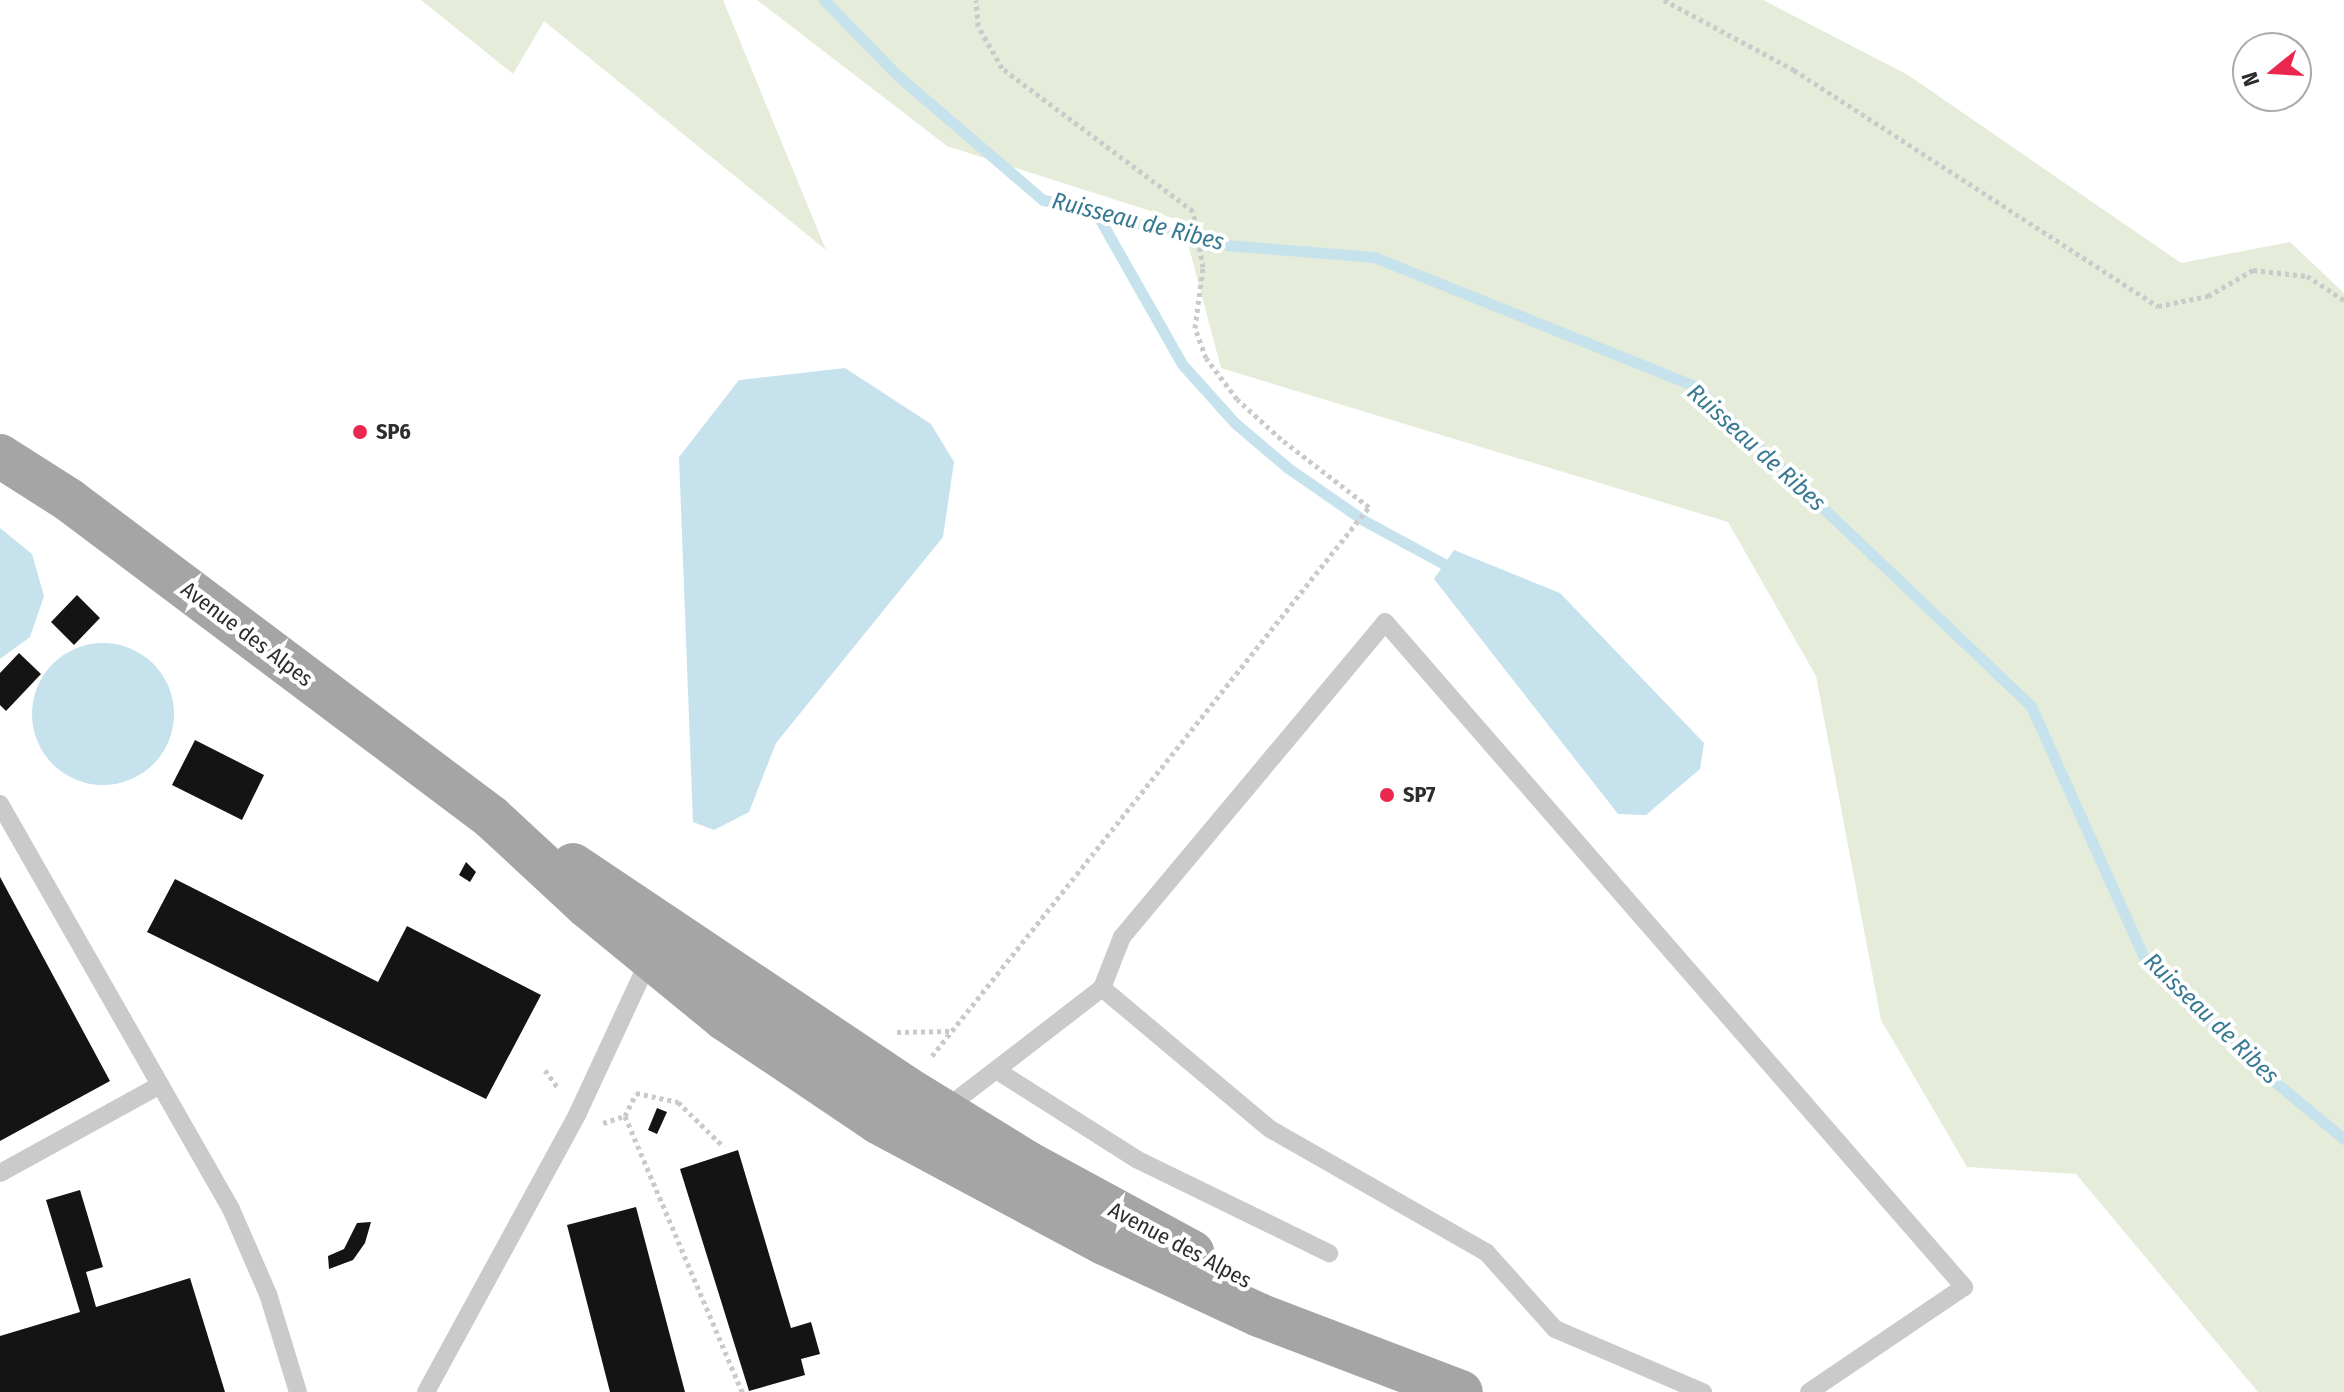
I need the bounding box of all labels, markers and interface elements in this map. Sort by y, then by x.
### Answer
north arrow [2232,32,2312,112]
text: N [2236,69,2265,89]
water label: Ruisseau de Ribes [1049,187,1227,257]
water label: Ruisseau de Ribes [1681,378,1831,518]
place label: SP6 [376,419,411,445]
marker: SP6 [351,423,369,441]
street label: Avenue des Alpes [176,576,318,692]
place label: SP7 [1403,782,1435,808]
marker: SP7 [1378,786,1396,804]
water label: Ruisseau de Ribes [2138,947,2284,1091]
street label: Avenue des Alpes [1104,1196,1256,1294]

